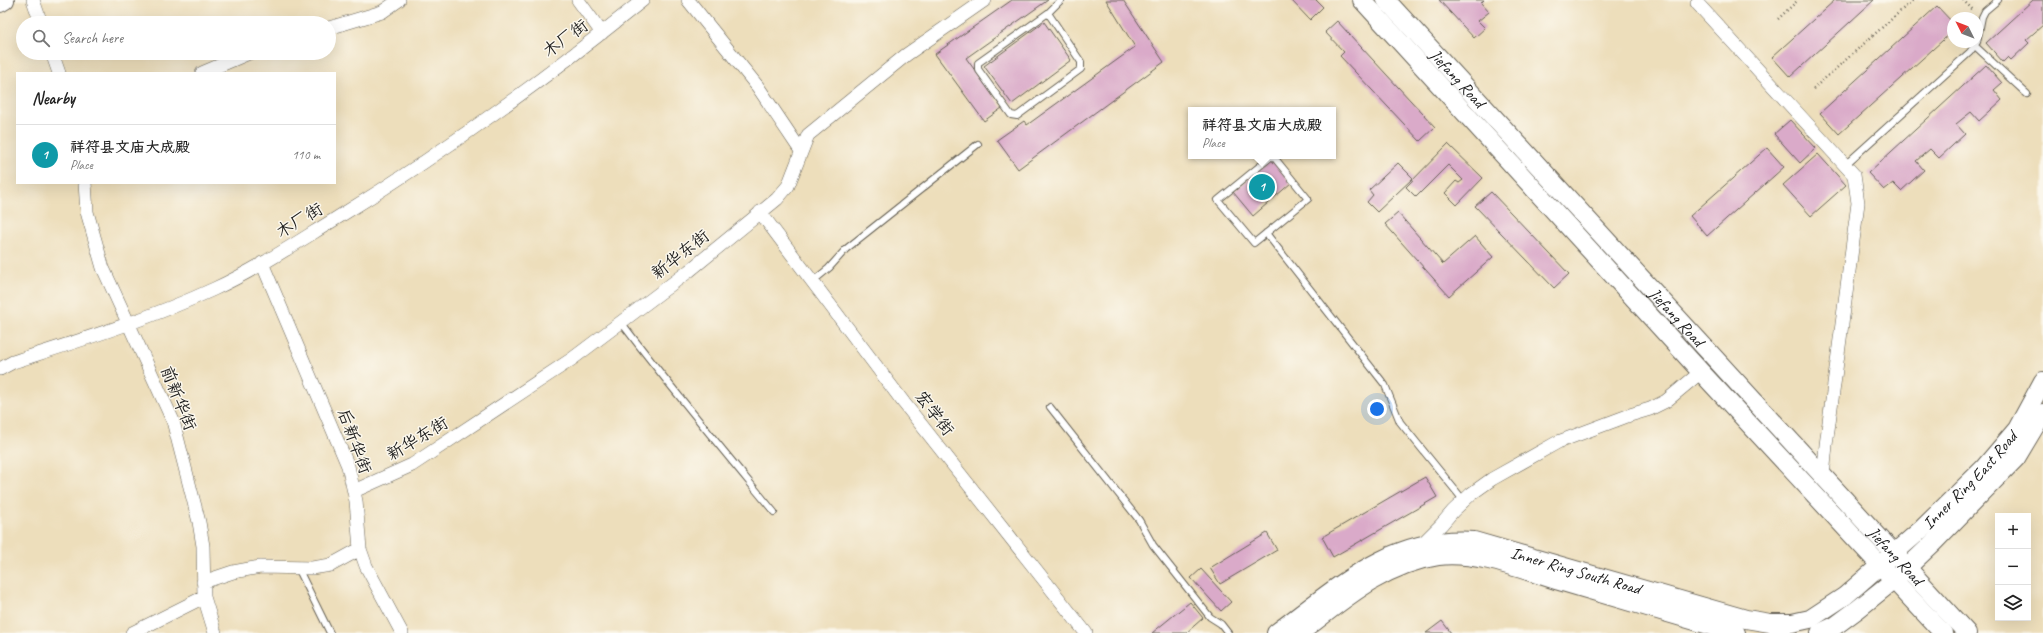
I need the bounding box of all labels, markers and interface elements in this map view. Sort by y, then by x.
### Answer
north arrow [1947,12,1983,48]
street label: 木厂街 [538,15,592,62]
search box [16,16,336,60]
icon: search [30,27,52,49]
text: Search here [62,29,123,48]
street label: Jiefang Road [1424,44,1491,114]
text: Nearby [32,88,75,109]
popup [1188,107,1336,159]
text: 祥符县文庙大成殿 [1202,116,1322,135]
text: Place [1202,135,1225,151]
text: 祥符县文庙大成殿 [70,138,190,157]
text: 1 [42,147,48,163]
text: 110 m [292,147,320,163]
text: Place [70,157,93,173]
pin: 1 [1249,172,1275,202]
street label: 木厂街 [272,198,327,243]
street label: 新华东街 [647,225,714,284]
street label: Jiefang Road [1644,283,1710,353]
street label: 前新华街 [156,363,201,434]
street label: 宏学街 [911,387,959,440]
your location [1367,399,1387,419]
street label: 后新华街 [333,406,376,477]
street label: 新华东街 [383,412,452,465]
street label: Inner Ring East Road [1918,424,2024,534]
map controls [1995,513,2031,621]
button: + [1995,513,2031,549]
street label: Jiefang Road [1863,521,1929,591]
street label: Inner Ring South Road [1508,542,1646,600]
button: − [1995,549,2031,585]
button: layers [1995,585,2031,621]

